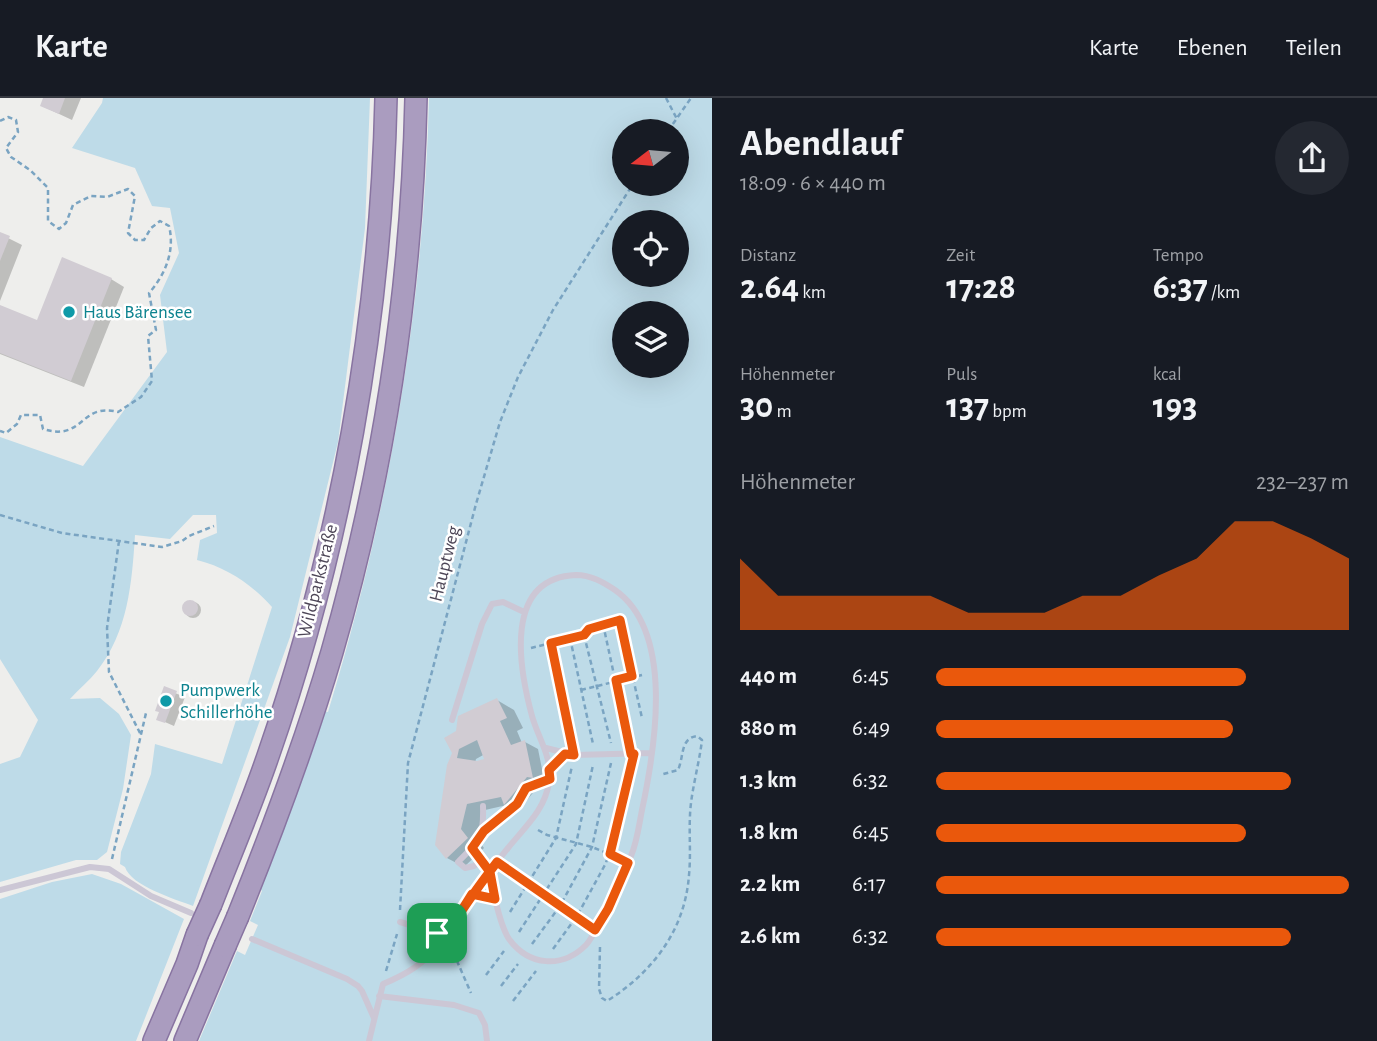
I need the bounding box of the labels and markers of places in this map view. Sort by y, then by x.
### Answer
place label: Haus Bärensee [83,303,192,322]
marker: Haus Bärensee [61,304,77,320]
place label: Pumpwerk Schillerhöhe [180,681,273,722]
marker: Pumpwerk Schillerhöhe [158,693,174,709]
pin [407,903,467,963]

